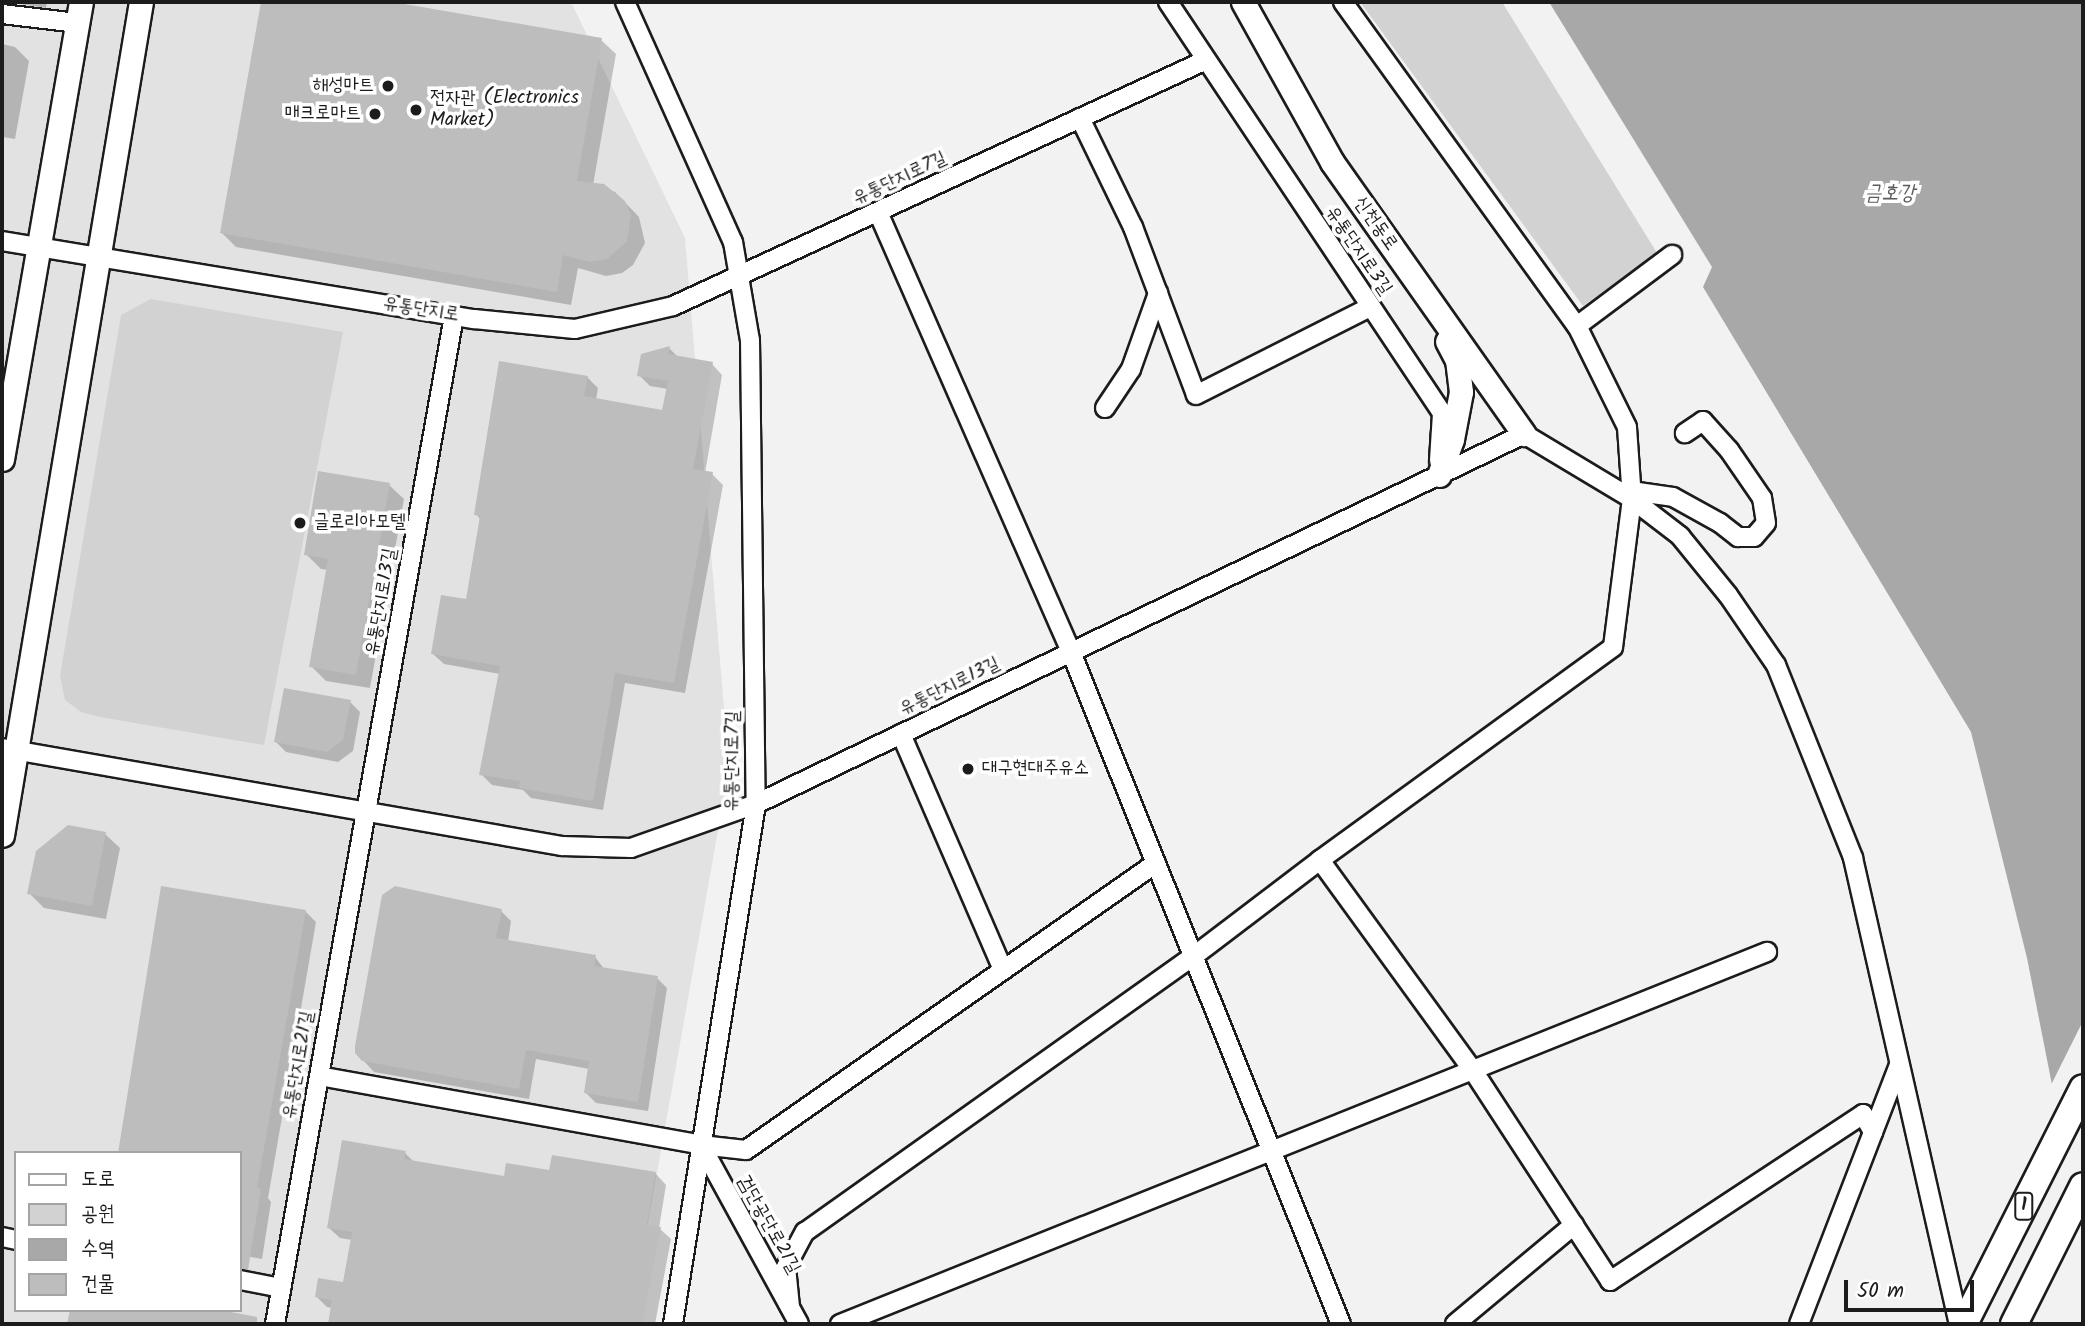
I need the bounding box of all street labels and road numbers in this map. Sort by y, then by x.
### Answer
street label: 유통단지로7길 [850,147,950,211]
street label: 신천동로 [1348,192,1402,256]
street label: 유통단지로3길 [1320,202,1396,300]
street label: 유통단지로 [381,293,461,327]
street label: 유통단지로13길 [361,547,403,657]
street label: 유통단지로13길 [896,653,1004,721]
street label: 유통단지로7길 [721,711,745,811]
street label: 유통단지로21길 [278,1009,320,1121]
street label: 검단공단로21길 [732,1172,804,1278]
road number: 1 [2014,1191,2035,1220]

